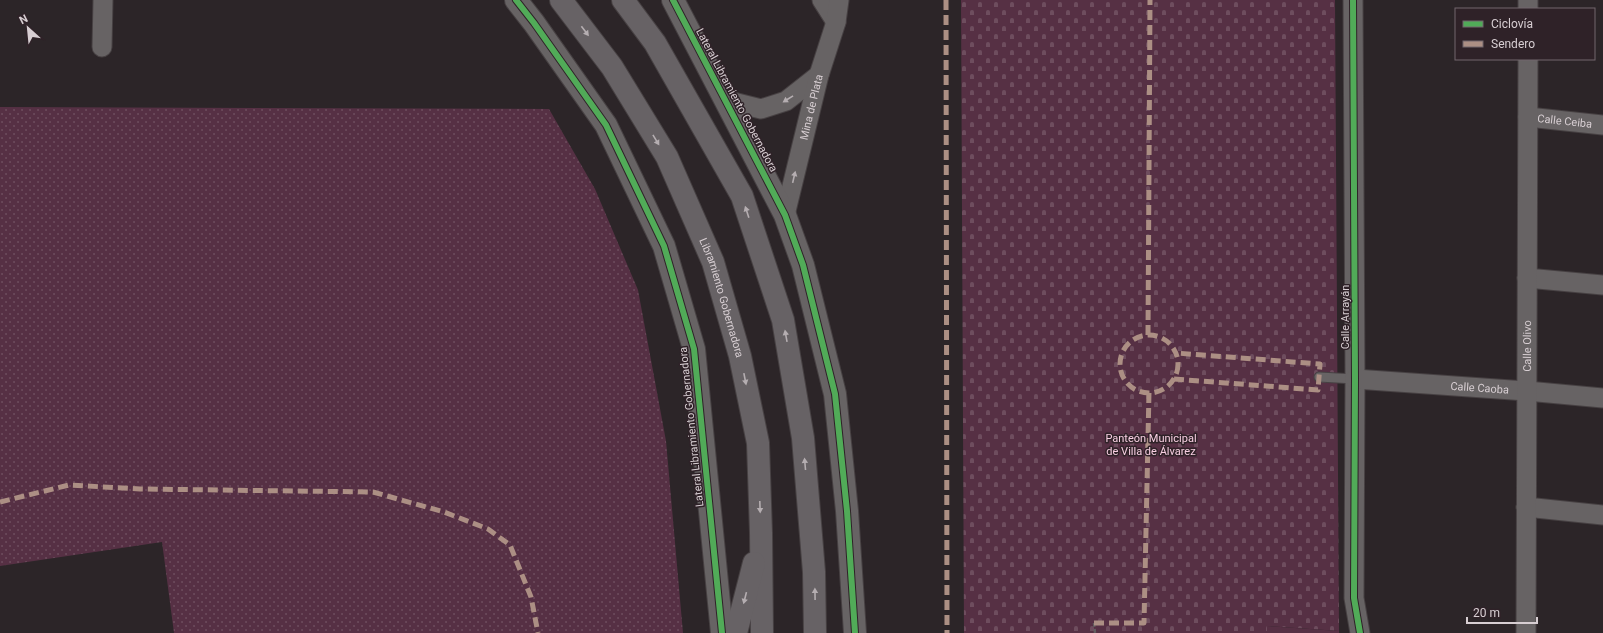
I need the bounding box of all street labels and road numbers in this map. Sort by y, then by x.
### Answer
street label: Lateral Libramiento Gobernadora [693,26,780,174]
street label: Mina de Plata [797,73,826,141]
street label: Calle Ceiba [1537,112,1593,131]
street label: Libramiento Gobernadora [696,236,746,359]
street label: Calle Arrayán [1339,285,1352,349]
street label: Calle Olivo [1521,320,1534,372]
street label: Lateral Libramiento Gobernadora [677,346,706,508]
street label: Calle Caoba [1450,380,1509,397]

